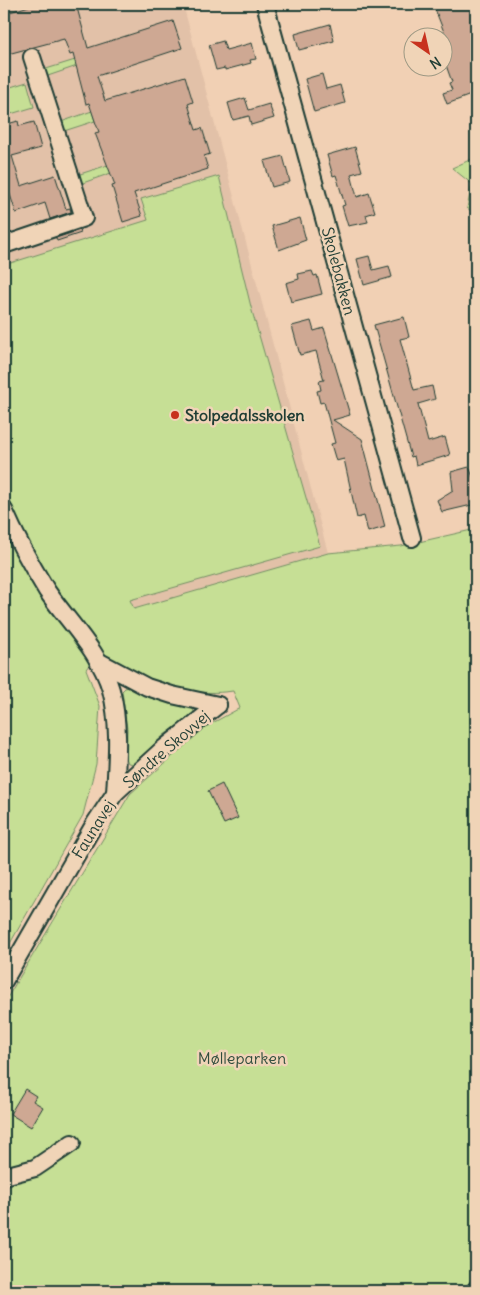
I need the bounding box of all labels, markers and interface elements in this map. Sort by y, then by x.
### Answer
north arrow [402,28,452,78]
text: N [426,53,444,73]
street label: Skolebakken [318,225,360,317]
place label: Stolpedalsskolen [185,405,305,426]
marker: Stolpedalsskolen [169,409,181,421]
street label: Søndre Skovvej [118,706,214,792]
street label: Faunavej [67,796,119,862]
park label: Mølleparken [198,1048,286,1068]

